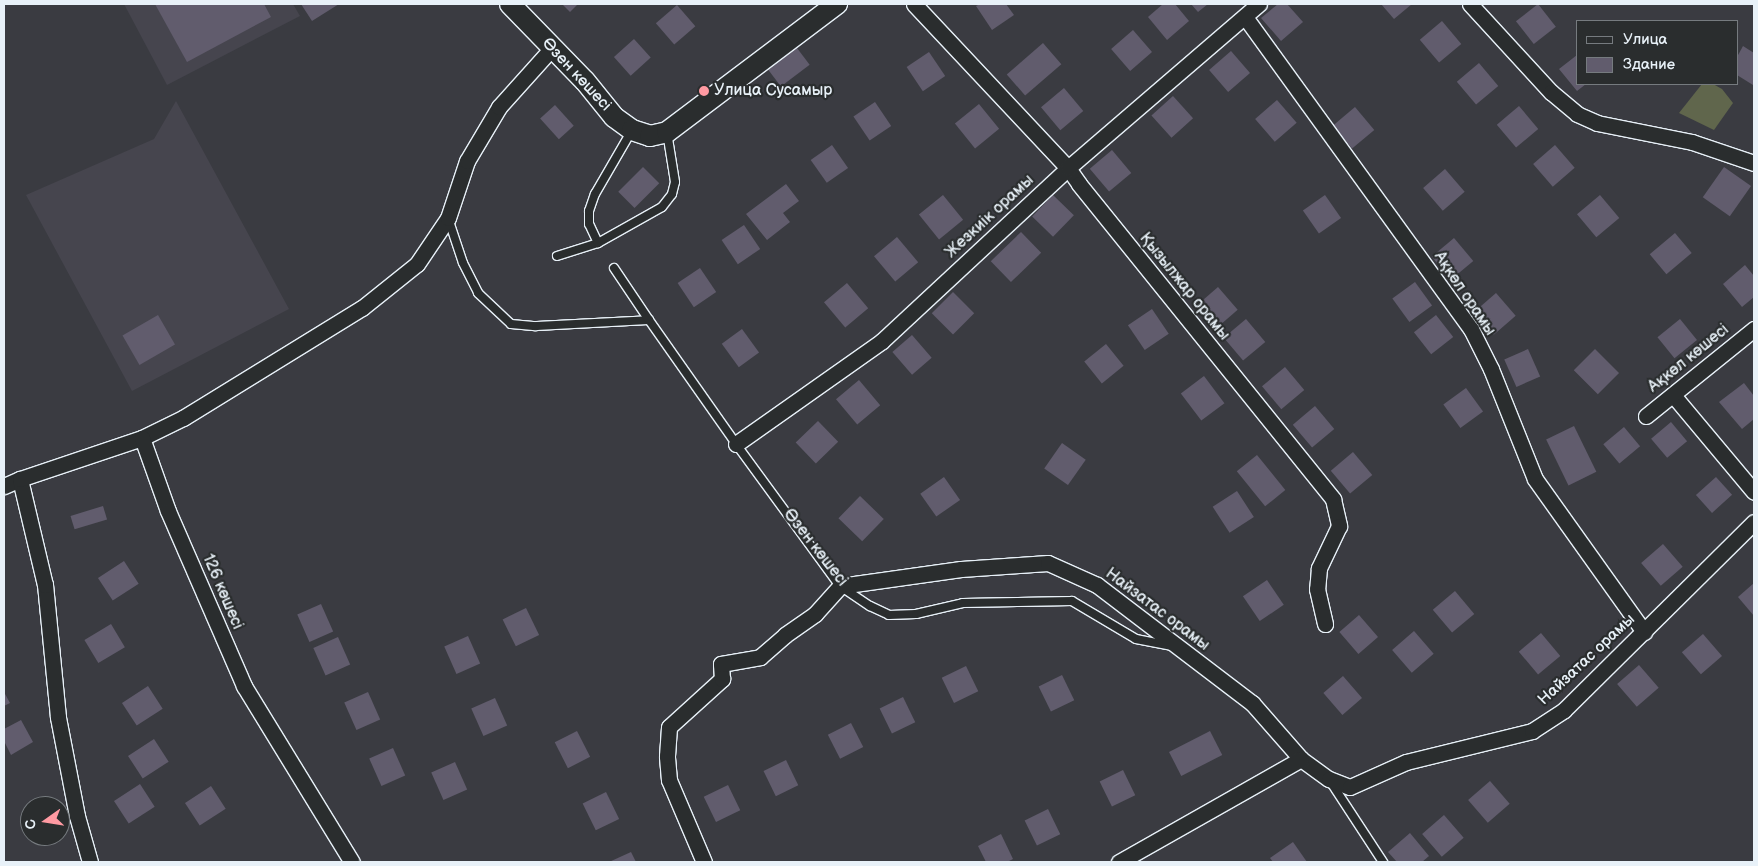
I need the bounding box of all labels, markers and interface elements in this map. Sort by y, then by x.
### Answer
legend [1576,20,1738,85]
text: Улица [1623,30,1667,49]
street label: Өзен көшесі [537,34,615,116]
text: Здание [1623,55,1675,74]
place label: Улица Сусамыр [714,81,832,101]
marker: Улица Сусамыр [698,85,710,97]
street label: Жезкиік орамы [942,171,1038,263]
street label: Қызылжар орамы [1135,229,1233,345]
street label: Ақкөл орамы [1429,248,1499,340]
street label: Ақкөл көшесі [1645,321,1733,397]
street label: Өзен көшесі [779,505,851,591]
street label: 126 көшесі [198,551,246,633]
street label: Найзатас орамы [1101,565,1213,655]
street label: Найзатас орамы [1535,610,1639,710]
north arrow [20,796,70,846]
text: С [21,818,40,831]

